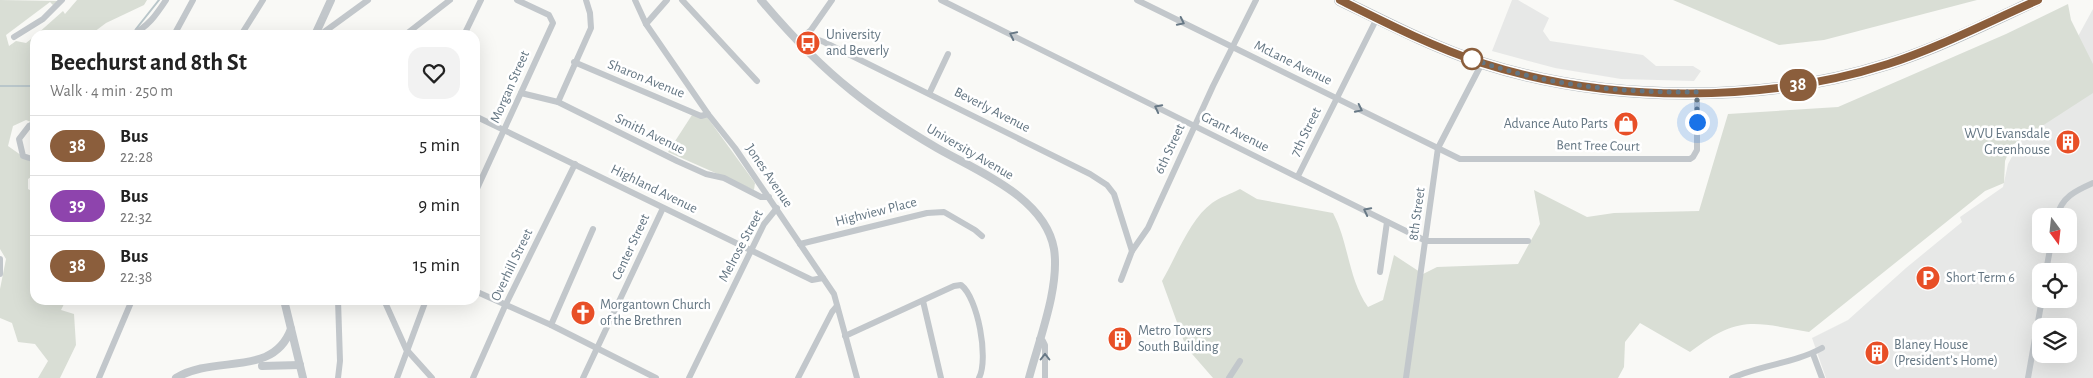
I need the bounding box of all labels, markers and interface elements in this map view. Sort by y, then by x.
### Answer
one-way arrow [1176,16,1185,26]
place label: University and Beverly [826,28,889,58]
bus stop icon: University and Beverly [795,30,821,56]
one-way arrow [1009,31,1018,41]
street label: McLane Avenue [1252,38,1334,88]
button: heart [408,47,460,99]
street label: Morgan Street [488,48,532,125]
unlabelled marker [1461,48,1483,70]
text: Beechurst and 8th St [50,51,247,75]
street label: Sharon Avenue [606,57,686,101]
line badge: 38 [1776,69,1820,101]
text: 38 [1790,76,1806,94]
text: Walk · 4 min · 250 m [50,83,173,99]
street label: Beverly Avenue [952,85,1032,135]
one-way arrow [1353,102,1362,112]
one-way arrow [1154,104,1163,114]
street label: 7th Street [1288,105,1324,159]
street label: Grant Avenue [1199,110,1271,154]
your location [1685,110,1710,135]
street label: Smith Avenue [613,111,687,157]
shop icon: Advance Auto Parts [1613,111,1639,137]
place label: Advance Auto Parts [1504,117,1608,131]
street label: University Avenue [924,121,1016,183]
street label: 6th Street [1152,121,1188,176]
text: Bus [120,127,148,146]
place label: WVU Evansdale Greenhouse [1964,127,2050,157]
building icon: WVU Evansdale Greenhouse [2055,129,2081,155]
text: 5 min [419,136,460,155]
text: 38 [69,137,86,155]
street label: Bent Tree Court [1556,138,1640,154]
street label: Jones Avenue [743,142,795,210]
text: 22:28 [120,149,153,165]
street label: Highland Avenue [608,162,700,216]
street label: 8th Street [1406,186,1428,242]
text: Bus [120,187,148,206]
street label: Highview Place [834,195,918,229]
text: 9 min [418,196,460,215]
text: 39 [69,197,86,215]
street label: Melrose Street [716,207,766,284]
one-way arrow [1363,207,1372,217]
north arrow [2032,208,2078,252]
map controls [2032,208,2077,363]
text: 22:32 [120,209,152,225]
street label: Center Street [610,211,653,282]
street label: Overhill Street [489,226,536,303]
text: Bus [120,247,148,266]
text: 15 min [413,256,460,275]
text: 38 [69,257,86,275]
button: locate [2032,263,2077,308]
parking icon: Short Term 6 [1915,265,1941,291]
text: 22:38 [120,269,152,285]
place label: Short Term 6 [1946,271,2015,285]
place label: Morgantown Church of the Brethren [600,298,711,328]
church icon: Morgantown Church of the Brethren [570,300,596,326]
button: layers [2032,318,2077,363]
place label: Metro Towers South Building [1138,324,1219,354]
building icon: Metro Towers South Building [1107,326,1133,352]
place label: Blaney House (President’s Home) [1894,338,1998,368]
building icon: Blaney House (President’s Home) [1864,340,1890,366]
one-way arrow [1040,353,1050,360]

